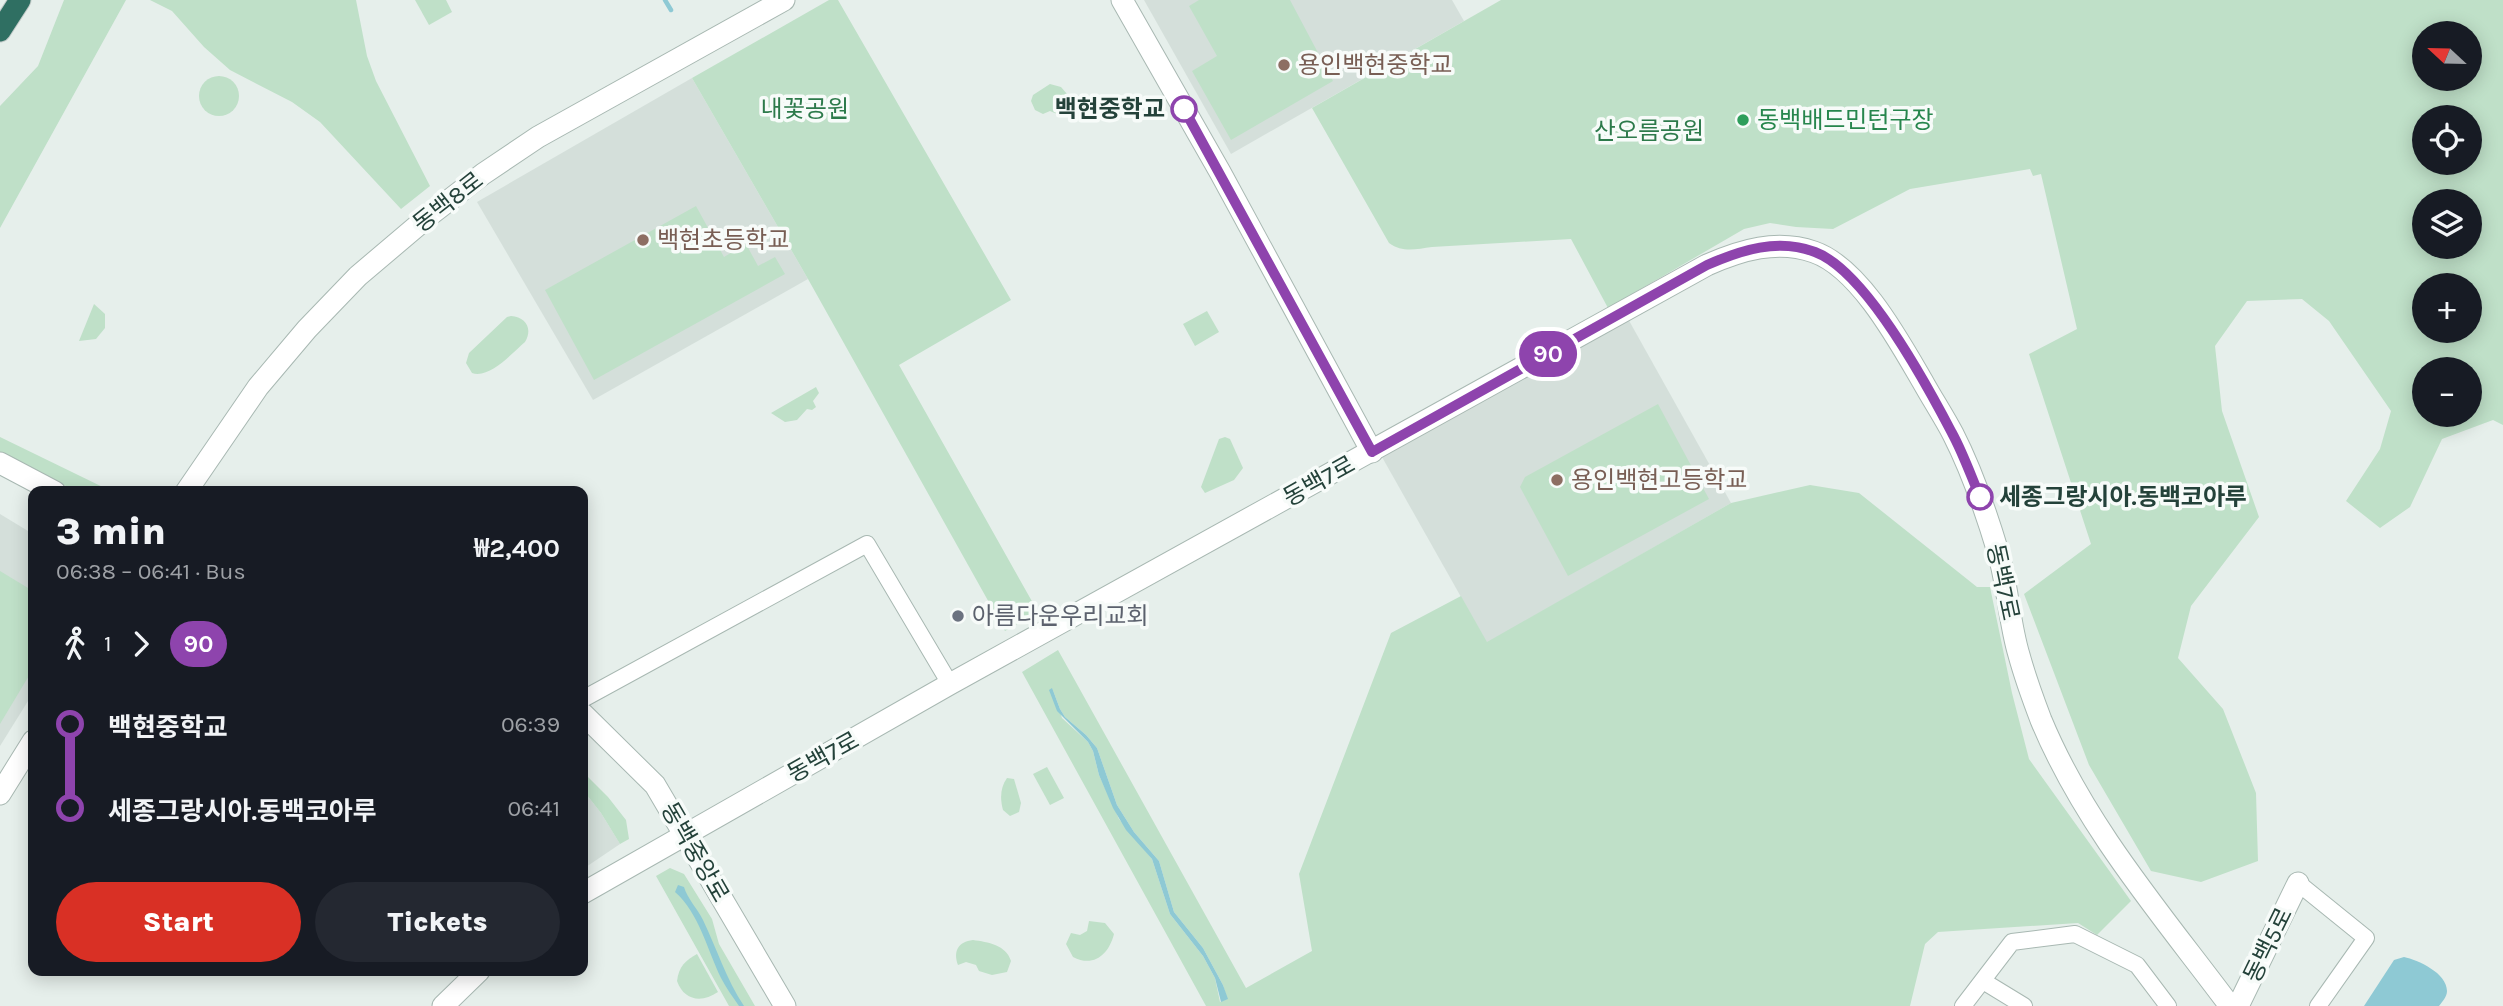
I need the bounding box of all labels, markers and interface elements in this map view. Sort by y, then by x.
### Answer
north arrow [2412,21,2482,91]
map controls [2412,21,2482,427]
place label: 용인백현중학교 [1298,51,1453,79]
marker: 용인백현중학교 [1276,57,1292,73]
park label: 내꽃공원 [761,95,849,123]
place label: 백현중학교 [1055,95,1165,123]
marker: 백현중학교 [1171,96,1197,122]
button: locate [2412,105,2482,175]
place label: 동백배드민턴구장 [1757,106,1934,134]
marker: 동백배드민턴구장 [1735,112,1751,128]
park label: 산오름공원 [1594,117,1704,145]
street label: 동백8로 [407,166,489,238]
button: layers [2412,189,2482,259]
place label: 백현초등학교 [657,226,789,254]
marker: 백현초등학교 [635,232,651,248]
button: + [2412,273,2482,343]
line badge: 90 [1516,331,1580,377]
text: 90 [1533,340,1563,368]
button: − [2412,357,2482,427]
street label: 동백7로 [1278,450,1360,512]
place label: 용인백현고등학교 [1571,466,1748,494]
marker: 용인백현고등학교 [1549,472,1565,488]
place label: 세종그랑시아.동백코아루 [1999,483,2247,511]
marker: 세종그랑시아.동백코아루 [1967,484,1993,510]
text: 3 min [56,509,166,554]
text: ₩2,400 [474,533,560,564]
street label: 동백7로 [1981,541,2025,623]
text: 06:38 – 06:41 · Bus [56,558,246,585]
place label: 아름다운우리교회 [972,602,1149,630]
marker: 아름다운우리교회 [950,608,966,624]
icon: walk [56,625,94,663]
icon: forward [122,625,160,663]
text: 1 [104,630,112,657]
text: 90 [184,630,213,658]
text: 06:39 [501,711,560,738]
text: 백현중학교 [108,712,228,743]
street label: 동백7로 [782,726,864,788]
text: 06:41 [507,795,560,822]
text: 세종그랑시아.동백코아루 [108,796,377,827]
street label: 동백중앙로 [655,797,735,907]
button: Start [56,882,301,962]
button: Tickets [315,882,560,962]
street label: 동백5로 [2238,903,2298,987]

